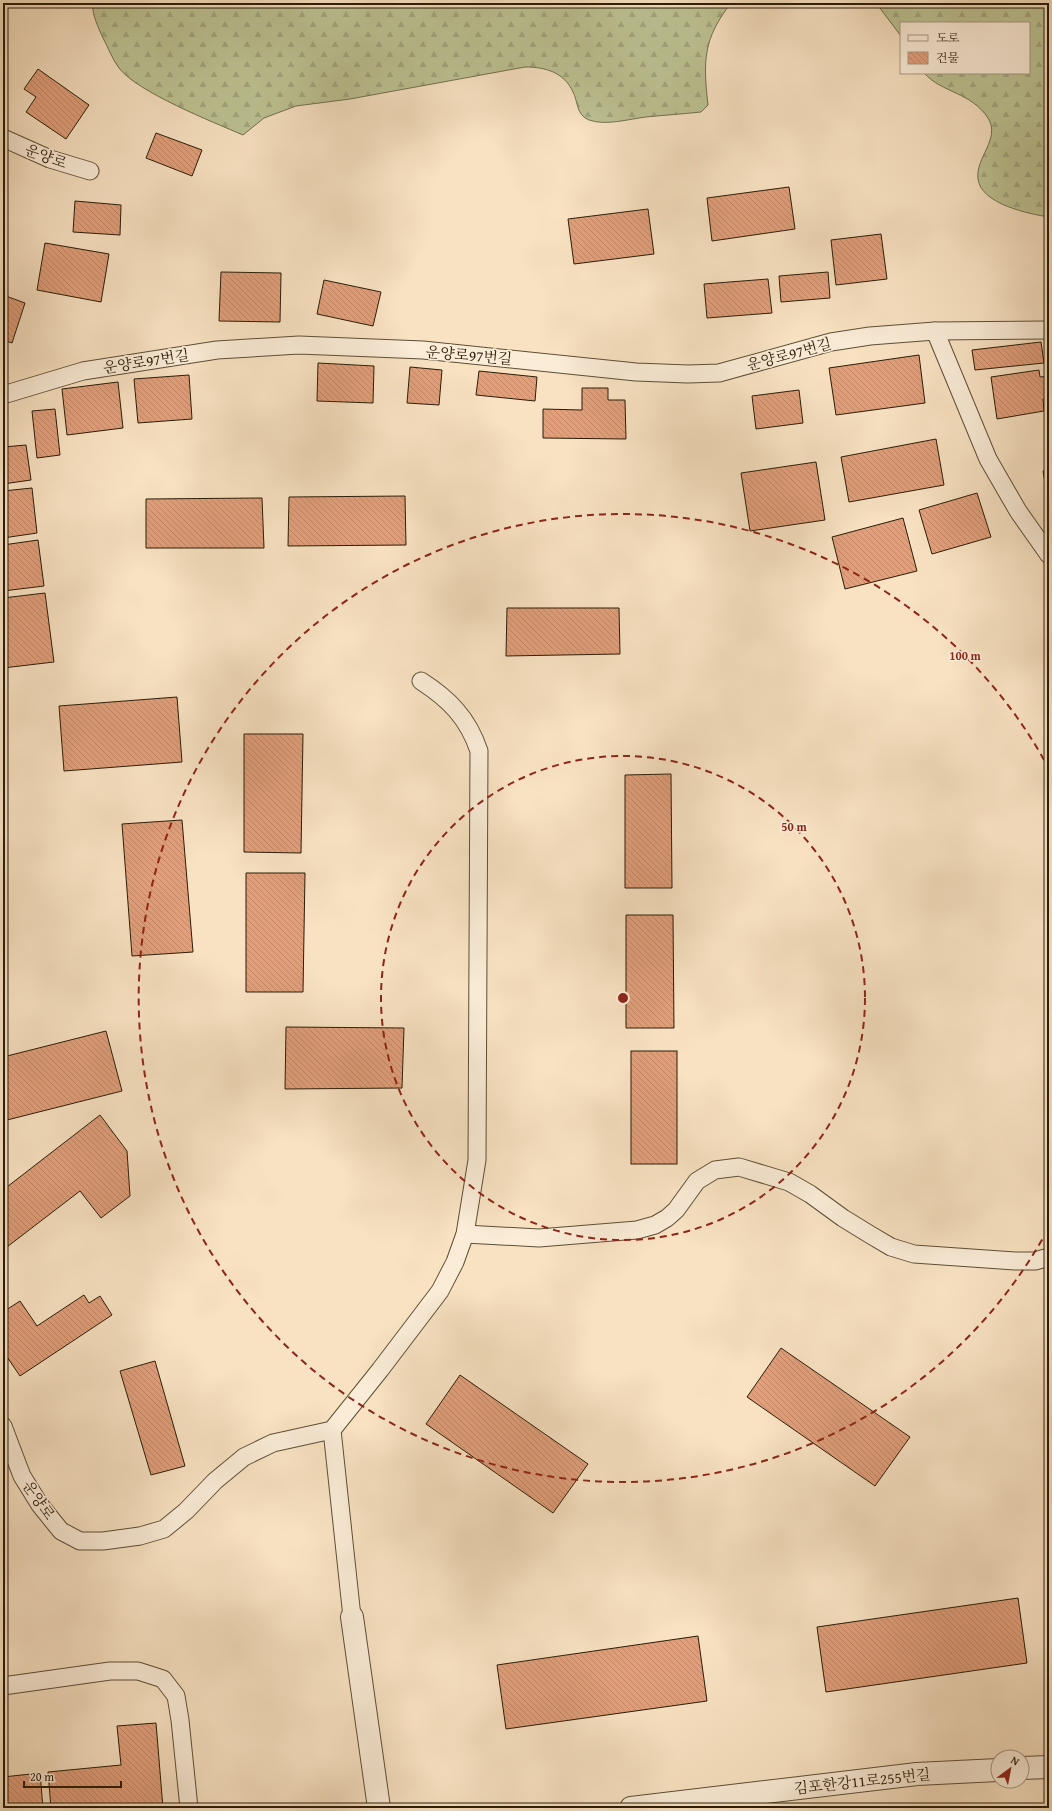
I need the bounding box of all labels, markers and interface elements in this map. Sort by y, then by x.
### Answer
legend [900,22,1030,74]
text: 도로 [936,29,960,46]
text: 건물 [936,49,960,66]
street label: 운양로 [22,139,70,173]
street label: 운양로97번길 [744,333,834,375]
street label: 운양로97번길 [425,341,513,369]
street label: 운양로97번길 [101,344,191,378]
text: 100 m [949,647,982,664]
text: 50 m [781,818,807,835]
centre of rings [616,991,630,1005]
street label: 운양로 [18,1476,60,1524]
north arrow [990,1749,1030,1789]
text: N [1008,1752,1023,1770]
scale bar [24,1763,121,1789]
street label: 김포한강11로255번길 [793,1763,931,1799]
text: 20 m [30,1768,54,1785]

